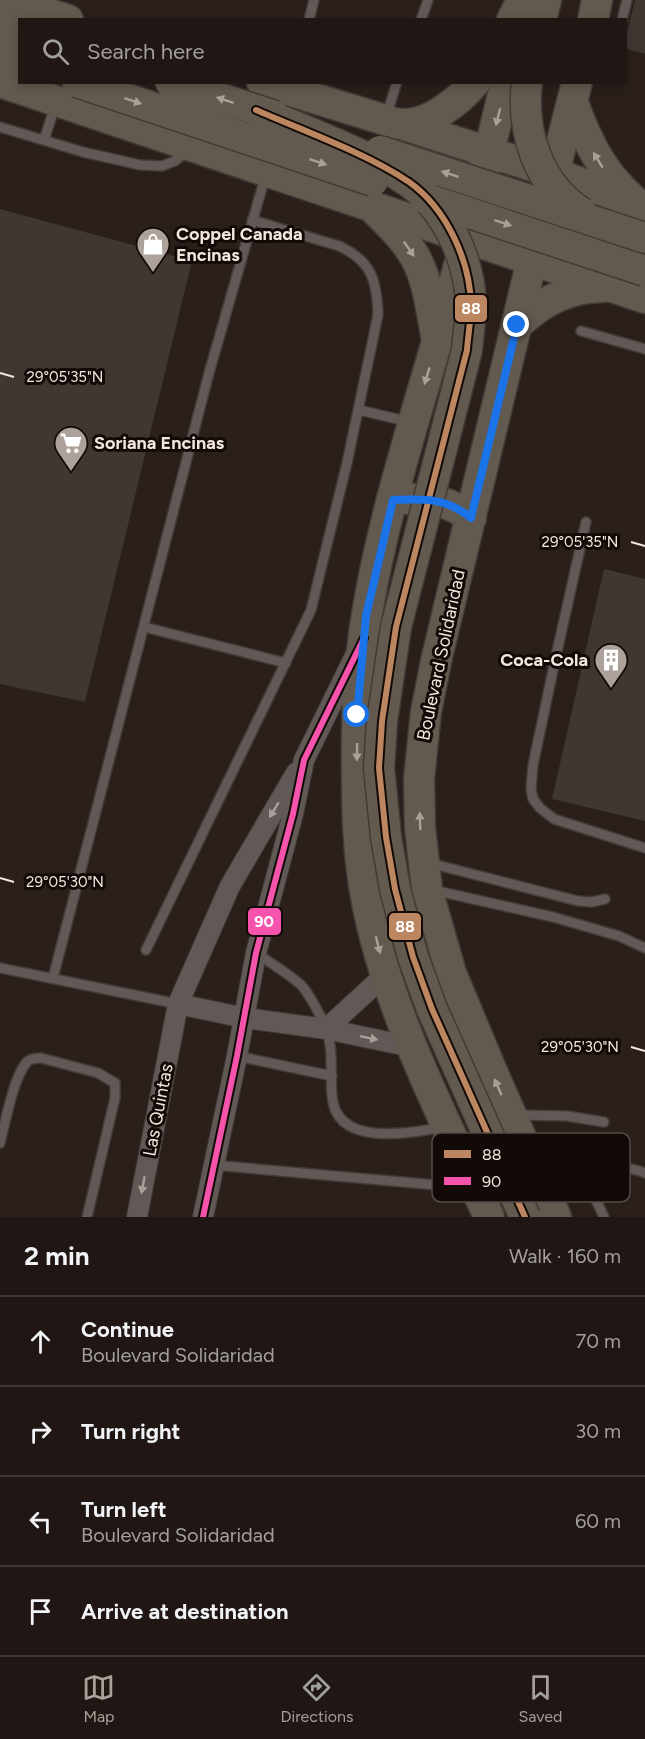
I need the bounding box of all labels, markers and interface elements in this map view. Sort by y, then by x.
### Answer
search box [18,18,627,84]
icon: search [39,35,72,68]
text: Search here [87,38,205,65]
one-way arrow [216,95,234,104]
one-way arrow [124,97,142,106]
one-way arrow [492,108,502,126]
one-way arrow [593,152,604,168]
one-way arrow [309,158,327,167]
one-way arrow [441,169,459,178]
one-way arrow [494,219,512,229]
place label: Coppel Canada Encinas [176,223,303,266]
shop icon: Coppel Canada Encinas [135,226,171,273]
one-way arrow [403,240,415,256]
line badge: 88 [454,294,488,323]
text: 88 [461,299,481,318]
route end [503,311,529,337]
one-way arrow [422,367,431,385]
text: 29°05'35"N [27,368,103,386]
supermarket icon: Soriana Encinas [53,425,89,472]
place label: Soriana Encinas [94,432,225,454]
text: 29°05'35"N [542,533,618,551]
street label: Boulevard Solidaridad [412,567,470,743]
building icon: Coca-Cola [593,642,629,689]
place label: Coca-Cola [500,649,588,671]
route start [343,701,369,727]
one-way arrow [352,742,362,761]
one-way arrow [268,802,279,818]
one-way arrow [416,811,425,830]
text: 29°05'30"N [26,873,104,891]
line badge: 90 [247,907,282,936]
text: 90 [254,912,274,931]
line badge: 88 [388,912,422,941]
text: 88 [395,917,415,936]
one-way arrow [373,936,383,954]
one-way arrow [360,1034,379,1044]
text: 29°05'30"N [541,1038,619,1056]
street label: Las Quintas [138,1062,178,1158]
one-way arrow [494,1078,503,1095]
legend [432,1133,630,1202]
text: 88 [482,1145,502,1164]
text: 90 [482,1172,501,1191]
one-way arrow [138,1175,147,1194]
text: 2 min [24,1240,90,1272]
text: Walk · 160 m [509,1244,621,1268]
text: Continue [81,1316,174,1343]
icon: ahead [24,1325,57,1358]
text: 70 m [575,1329,621,1353]
text: Boulevard Solidaridad [81,1343,275,1367]
icon: right [24,1415,57,1448]
text: Turn right [81,1418,180,1445]
text: 30 m [575,1419,621,1443]
text: Turn left [81,1496,167,1523]
icon: left [24,1505,57,1538]
text: 60 m [575,1509,621,1533]
text: Boulevard Solidaridad [81,1523,275,1547]
icon: arrive [24,1595,57,1628]
text: Arrive at destination [81,1598,289,1625]
tab: Map [82,1671,115,1726]
tab: Directions [280,1671,353,1726]
tab: Saved [518,1671,563,1726]

